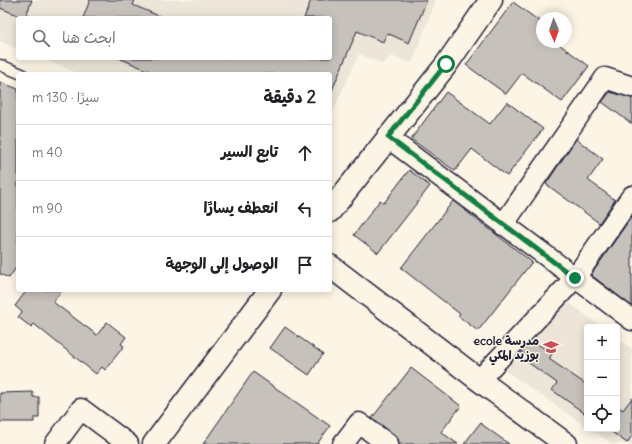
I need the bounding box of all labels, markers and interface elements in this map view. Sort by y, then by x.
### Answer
north arrow [536,12,572,48]
search box [16,16,332,60]
icon: search [30,27,52,49]
text: ابحث هنا [62,28,116,47]
route start [437,55,455,73]
text: 2 دقيقة [263,86,316,108]
text: سيرًا · 130 m [32,89,99,106]
text: تابع السير [221,142,278,161]
icon: ahead [294,142,316,164]
text: 40 m [32,144,63,161]
text: انعطف يسارًا [204,198,278,217]
icon: left [294,198,316,220]
text: 90 m [32,200,63,217]
text: الوصول إلى الوجهة [165,254,278,273]
icon: arrive [294,254,316,276]
route end [566,269,584,287]
map controls [584,324,620,432]
button: + [584,324,620,360]
place label: ecole مدرسة بوزيد المكي [474,333,539,366]
school or university icon: ecole مدرسة بوزيد المكي [542,338,560,356]
button: − [584,360,620,396]
button: locate [584,396,620,432]

